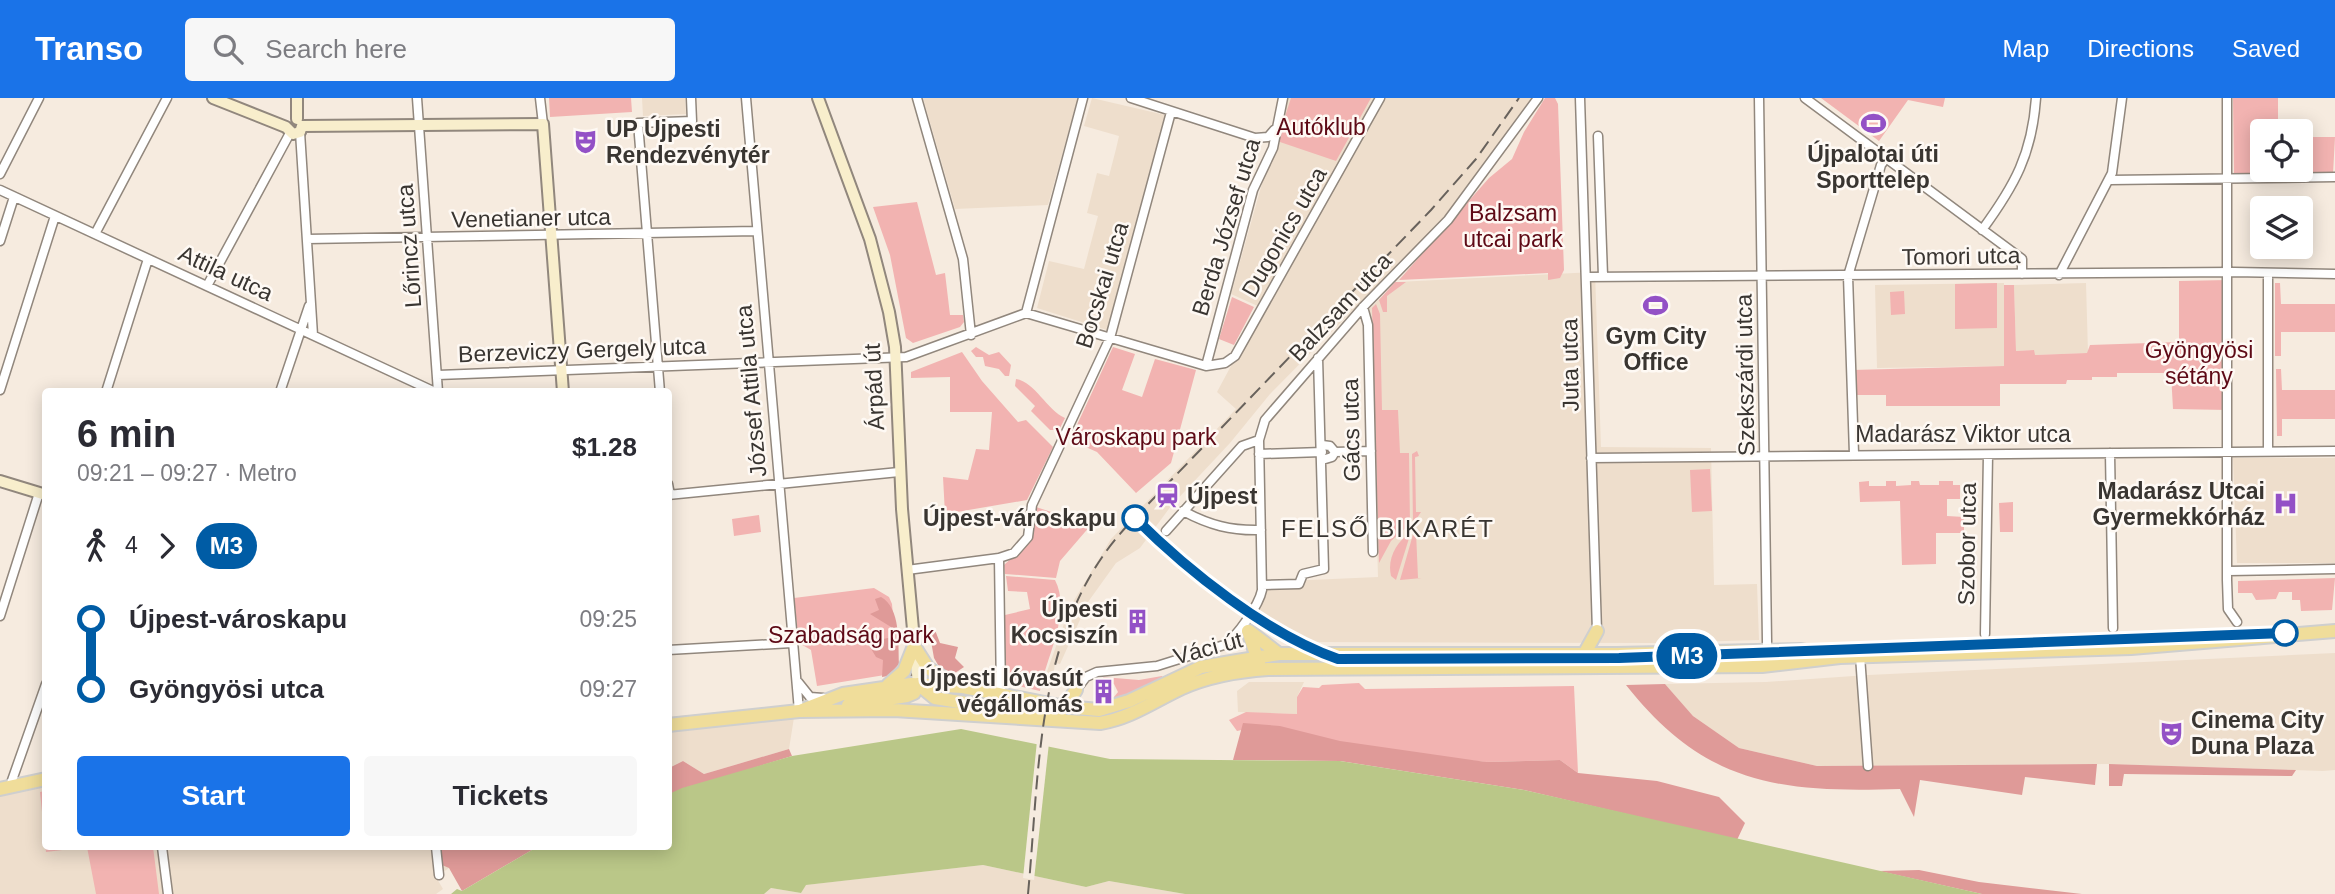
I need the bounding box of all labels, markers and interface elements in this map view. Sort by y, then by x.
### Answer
search box [185,18,675,81]
text: Transo [35,30,143,67]
icon: search [209,30,247,68]
text: Search here [265,34,407,64]
text: Map [2003,35,2049,62]
text: Directions [2087,35,2194,62]
text: Saved [2232,35,2300,62]
sports icon: Újpalotai úti Sporttelep [1859,110,1887,138]
park label: Autóklub [1276,114,1366,140]
place label: UP Újpesti Rendezvénytér [606,115,770,168]
map controls [2250,119,2313,259]
button: locate [2250,119,2313,182]
theatre icon: UP Újpesti Rendezvénytér [572,128,600,156]
street label: Berda József utca [1187,135,1265,319]
place label: Újpalotai úti Sporttelep [1807,140,1939,193]
street label: Dugonics utca [1236,162,1332,302]
street label: Lőrincz utca [392,183,426,309]
button: layers [2250,196,2313,259]
park label: Balzsam utcai park [1463,200,1563,252]
street label: Venetianer utca [451,204,611,232]
street label: Bocskai utca [1071,219,1134,351]
street label: Attila utca [175,240,277,306]
street label: Tomori utca [1901,242,2021,270]
street label: Balzsam utca [1283,247,1397,366]
sports icon: Gym City Office [1642,292,1670,320]
street label: Szekszárdi utca [1731,293,1759,456]
street label: József Attila utca [731,304,771,478]
street label: Juta utca [1556,318,1584,412]
place label: Gym City Office [1606,323,1707,375]
street label: Berzeviczy Gergely utca [458,333,707,367]
park label: Gyöngyösi sétány [2145,337,2253,389]
street label: Árpád út [859,342,889,431]
street label: Gács utca [1337,378,1365,482]
text: 6 min [77,413,176,455]
street label: Madarász Viktor utca [1855,421,2071,447]
park label: Városkapu park [1055,424,1217,450]
text: $1.28 [572,432,637,462]
text: 09:21 – 09:27 · Metro [77,460,297,486]
place label: Madarász Utcai Gyermekkórház [2092,478,2265,530]
station icon: Újpest [1153,482,1181,510]
place label: Újpest [1187,482,1258,509]
street label: Szobor utca [1953,482,1981,606]
hospital icon: Madarász Utcai Gyermekkórház [2271,490,2299,518]
place label: Újpest-városkapu [923,504,1116,531]
marker: Újpest-városkapu [1122,505,1148,531]
district label: FELSŐ BIKARÉT [1281,515,1495,542]
icon: walk [77,527,115,565]
icon: forward [148,527,186,565]
text: 4 [125,532,138,558]
text: M3 [210,532,243,559]
place label: Újpesti Kocsiszín [1011,595,1118,648]
text: Újpest-városkapu [129,604,347,634]
text: 09:25 [579,606,637,632]
building icon: Újpesti Kocsiszín [1124,608,1152,636]
unlabelled marker [2272,620,2298,646]
park label: Szabadság park [768,622,935,648]
street label: Váci út [1171,626,1246,670]
line badge: M3 [1656,633,1718,679]
text: M3 [1670,642,1704,669]
place label: Újpesti lóvasút végállomás [919,664,1083,717]
text: Gyöngyösi utca [129,674,324,704]
text: 09:27 [579,676,637,702]
building icon: Újpesti lóvasút végállomás [1089,677,1117,705]
place label: Cinema City Duna Plaza [2191,707,2324,759]
theatre icon: Cinema City Duna Plaza [2157,719,2185,747]
button: Start [77,756,350,836]
button: Tickets [364,756,637,836]

